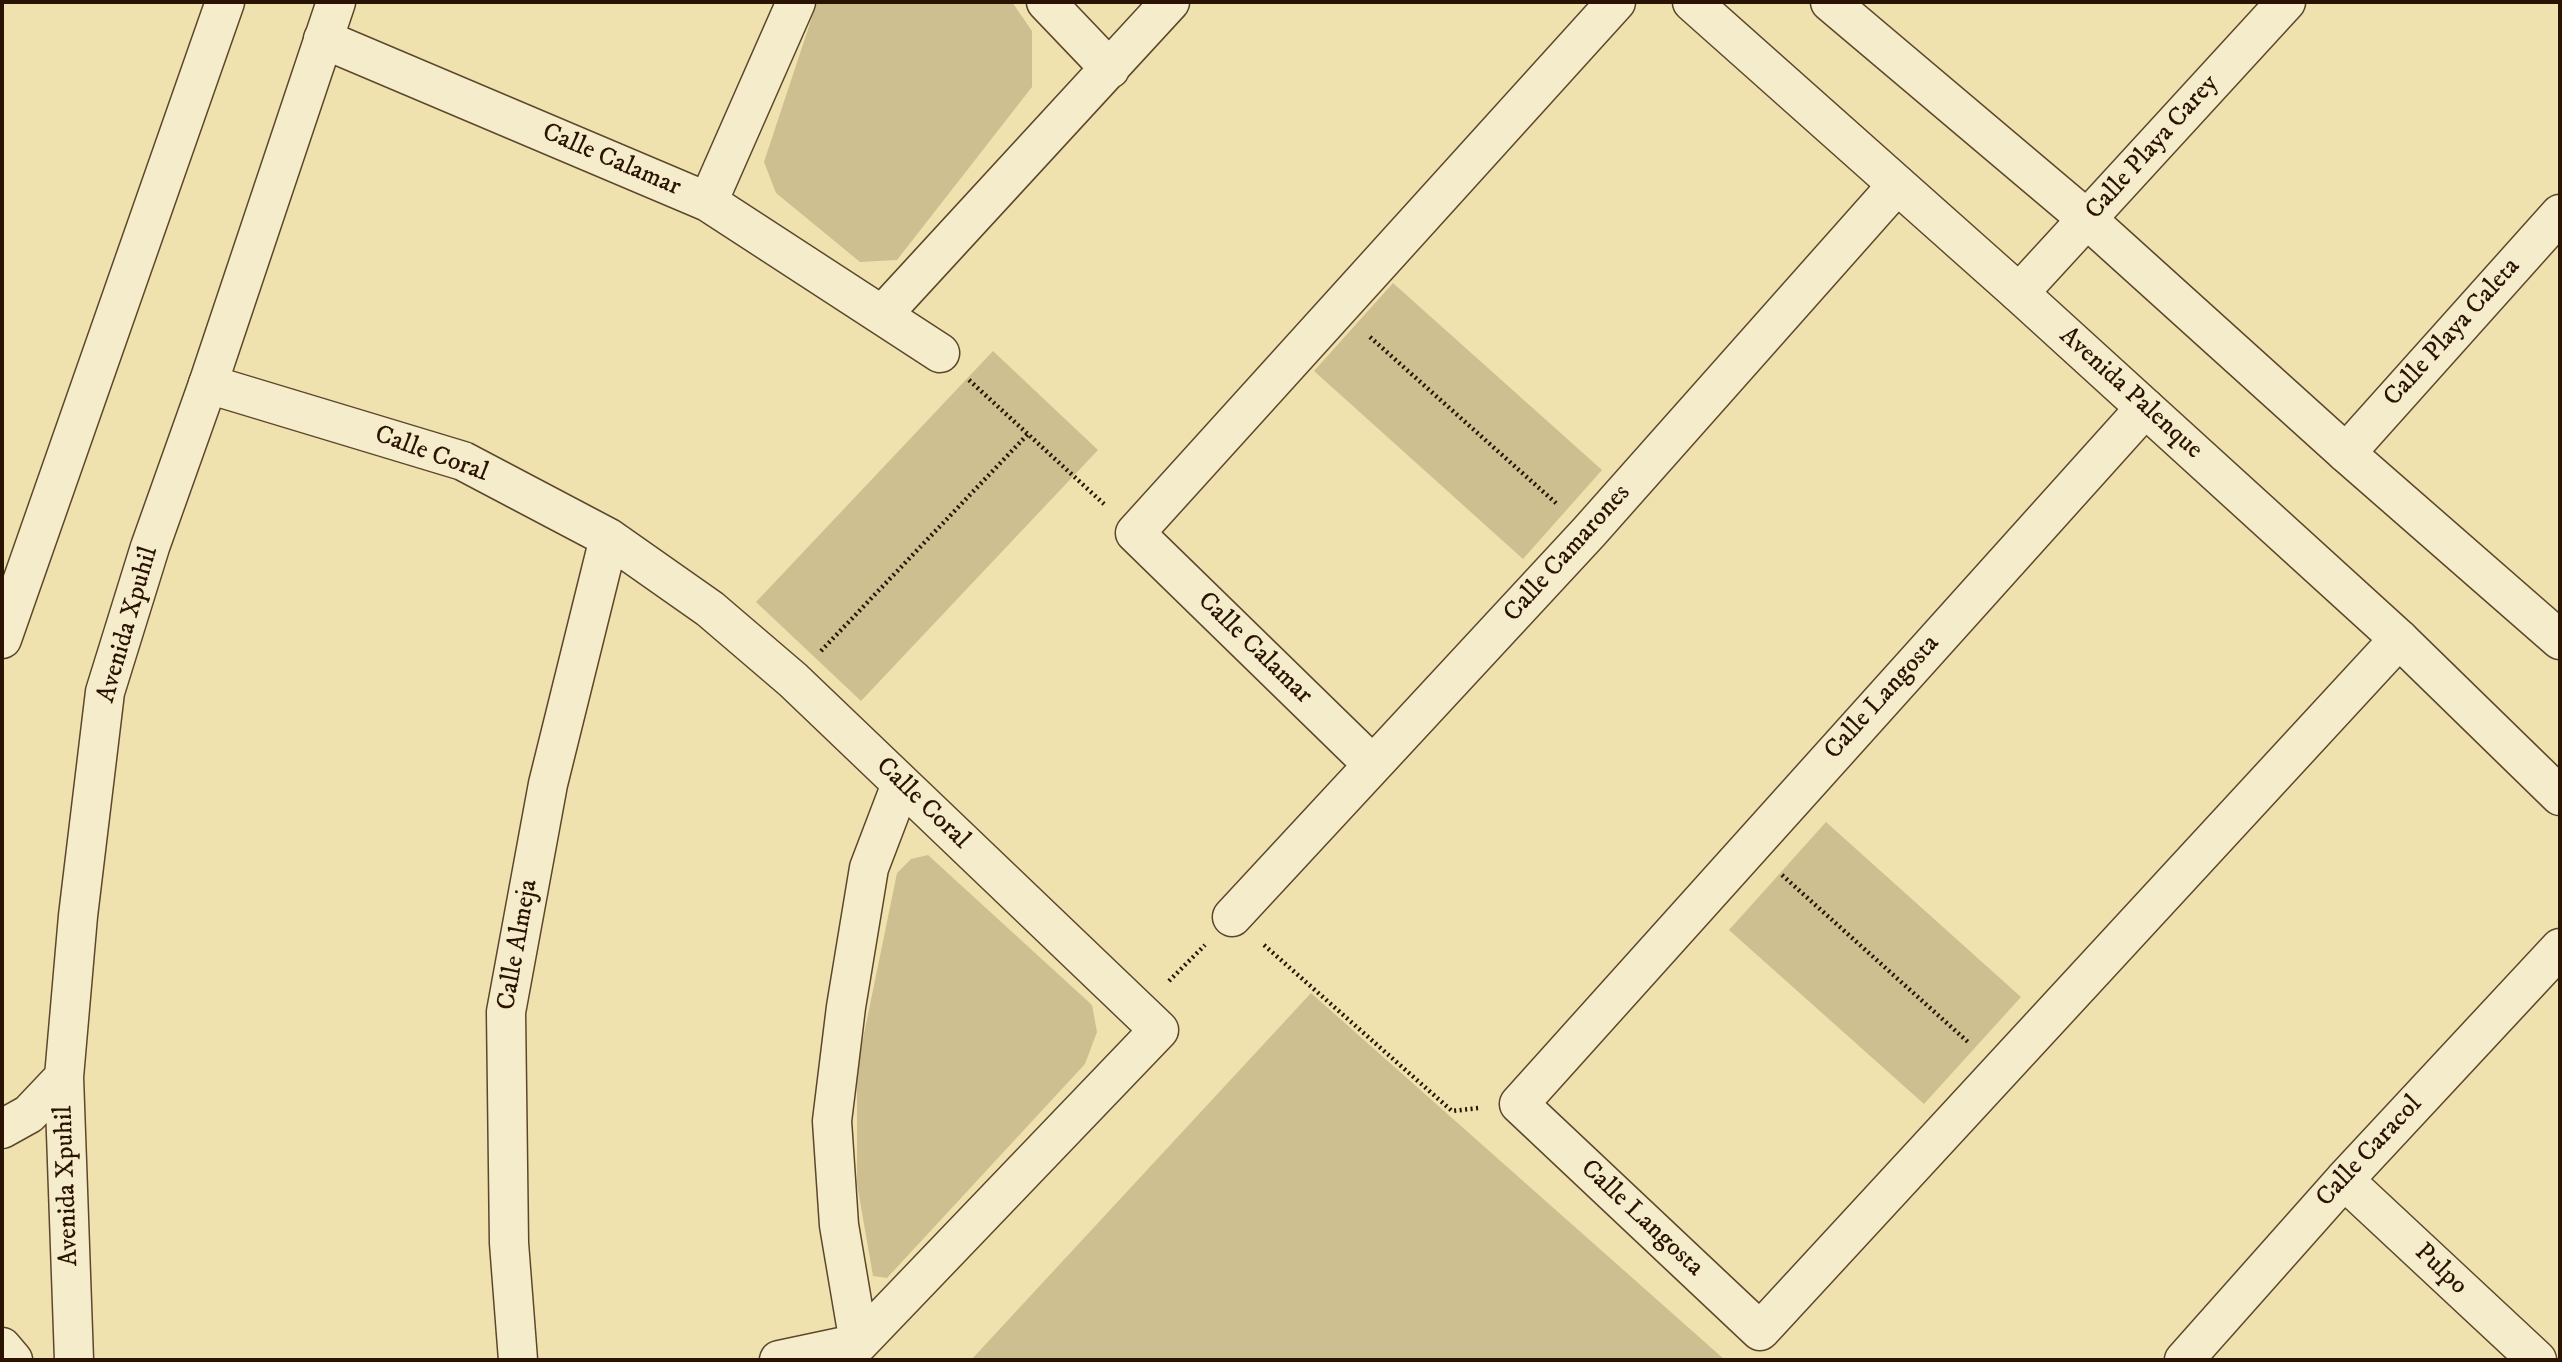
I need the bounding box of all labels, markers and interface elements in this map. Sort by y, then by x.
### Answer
street label: Calle Playa Carey [2080,69,2226,227]
street label: Calle Calamar [537,118,685,204]
street label: Calle Playa Caleta [2378,252,2528,414]
street label: Avenida Palenque [2052,321,2208,467]
street label: Calle Coral [370,420,492,490]
street label: Calle Camarones [1498,479,1638,629]
street label: Avenida Xpuhil [92,543,166,707]
street label: Calle Calamar [1190,586,1318,712]
street label: Calle Langosta [1819,629,1947,767]
street label: Calle Coral [869,752,975,856]
street label: Calle Almeja [492,877,546,1013]
street label: Calle Caracol [2311,1090,2429,1214]
street label: Avenida Xpuhil [50,1105,86,1267]
street label: Calle Langosta [1573,1154,1709,1284]
street label: Pulpo [2407,1238,2473,1302]

